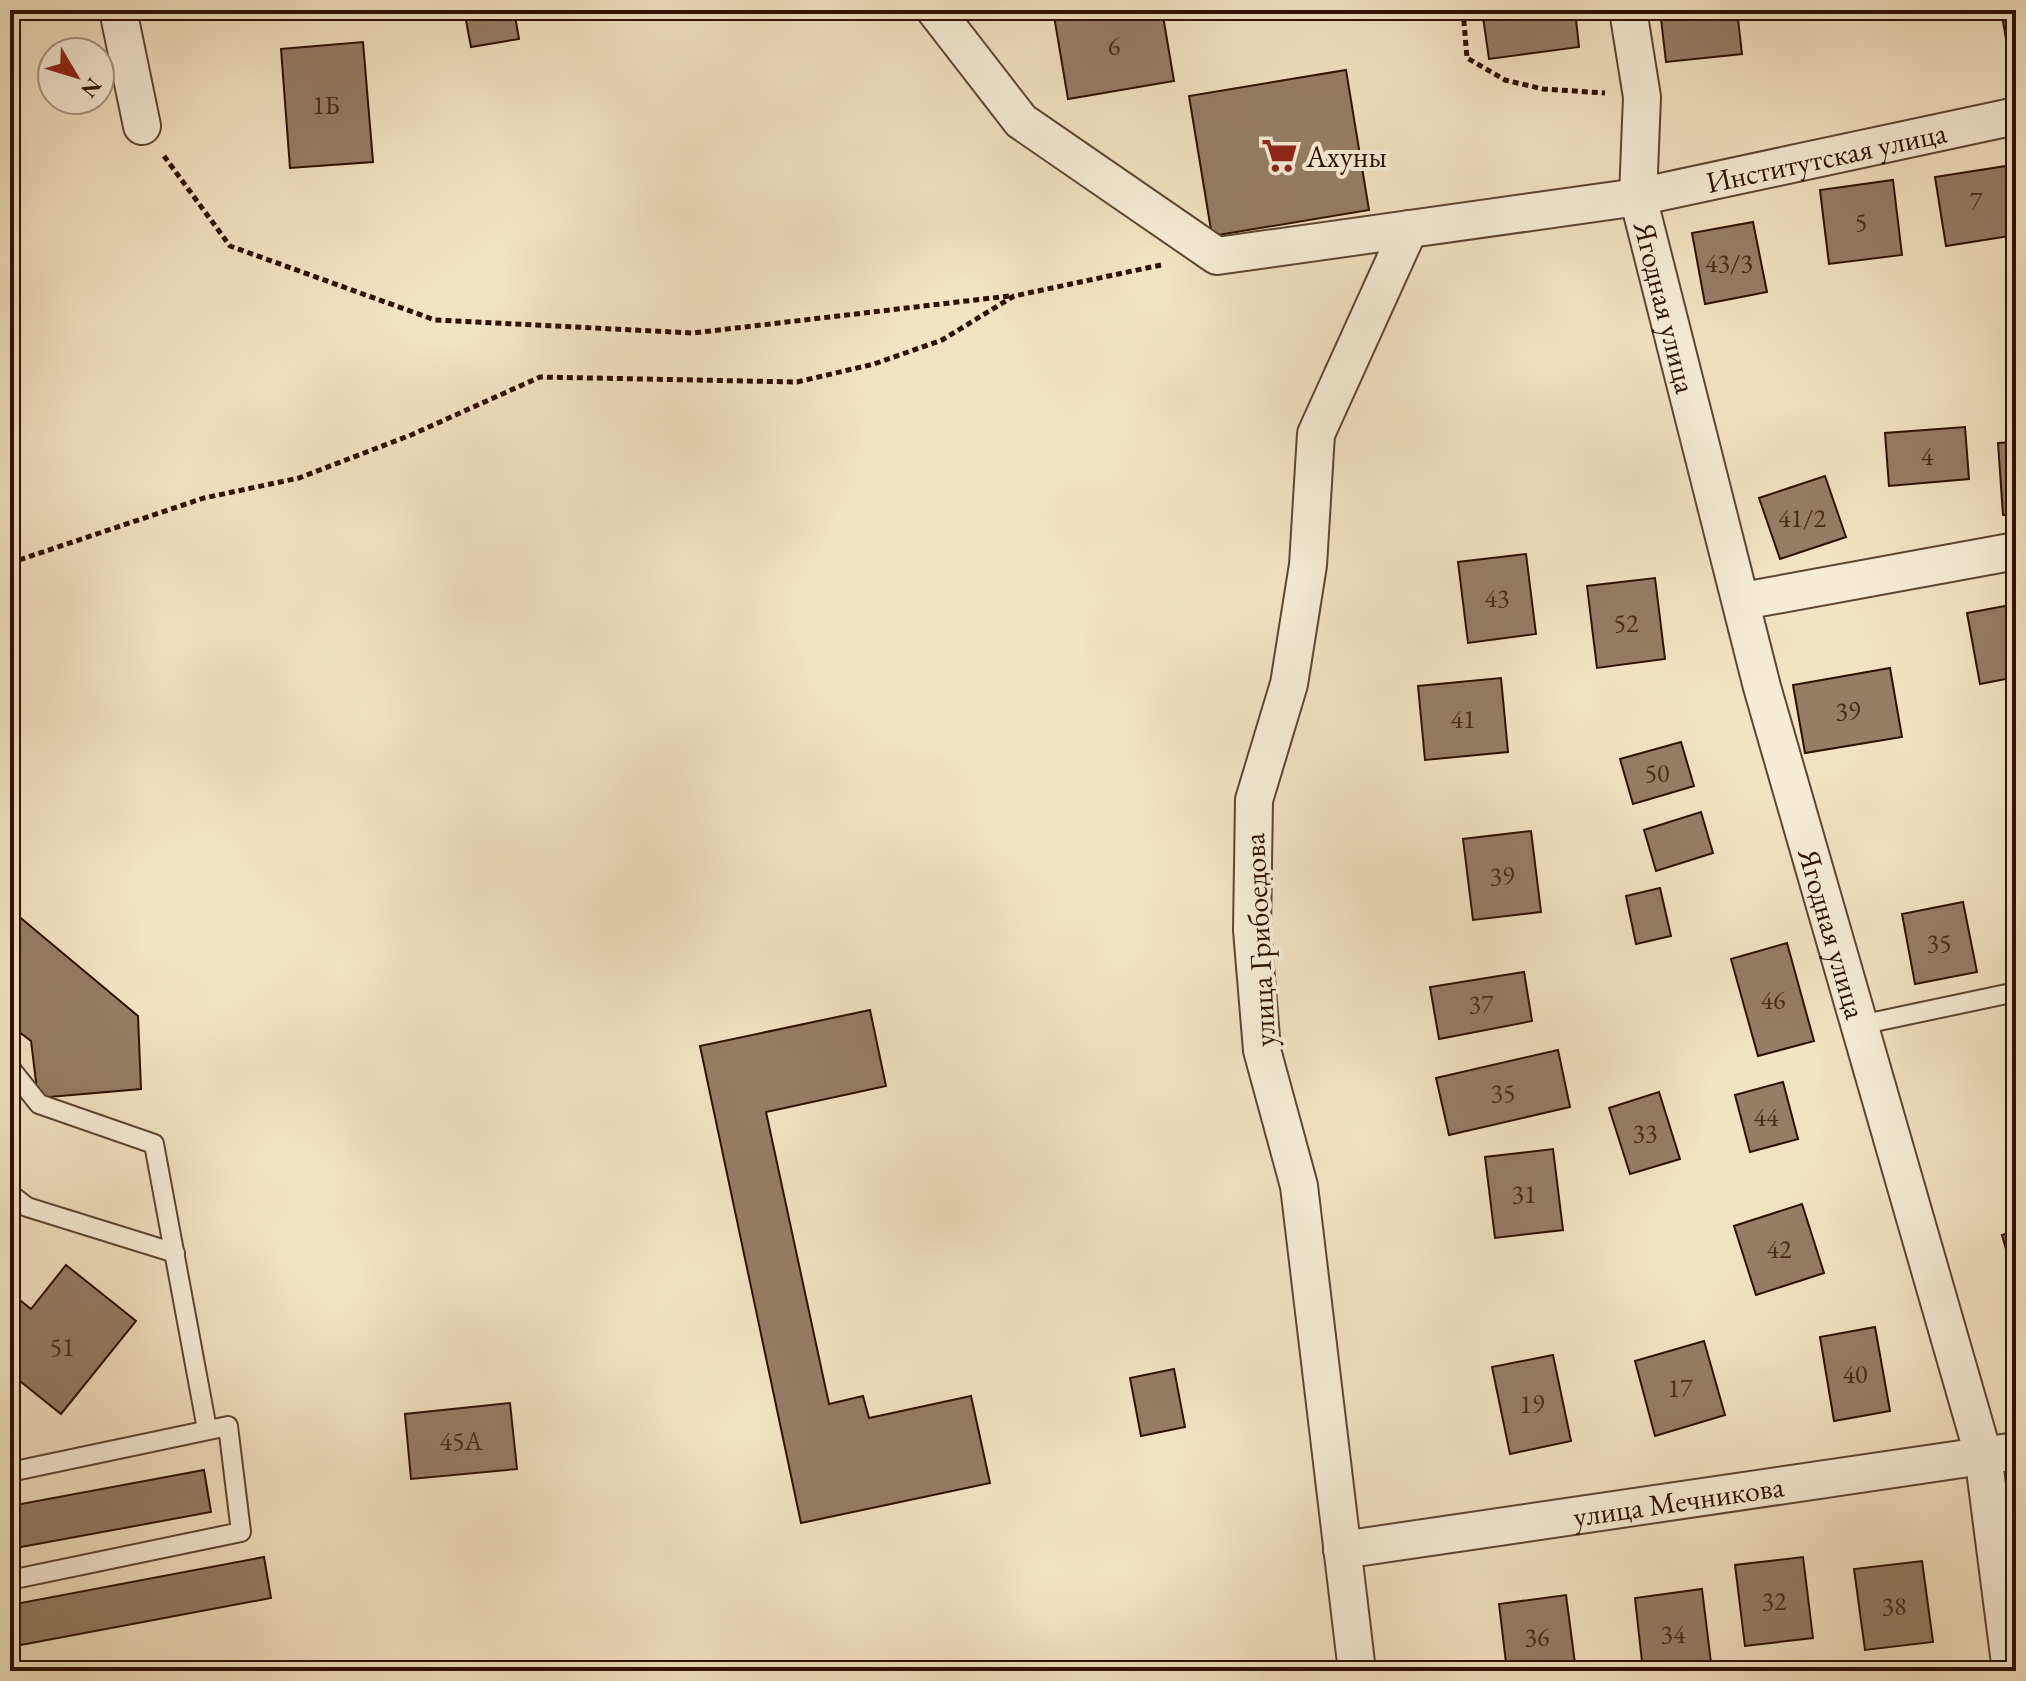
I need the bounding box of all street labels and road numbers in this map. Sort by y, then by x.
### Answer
street label: Институтская улица [1702,112,1950,201]
street label: Ягодная улица [1625,216,1706,397]
street label: улица Грибоедова [1234,832,1284,1048]
street label: Ягодная улица [1790,843,1876,1023]
street label: улица Мечникова [1570,1466,1786,1535]

